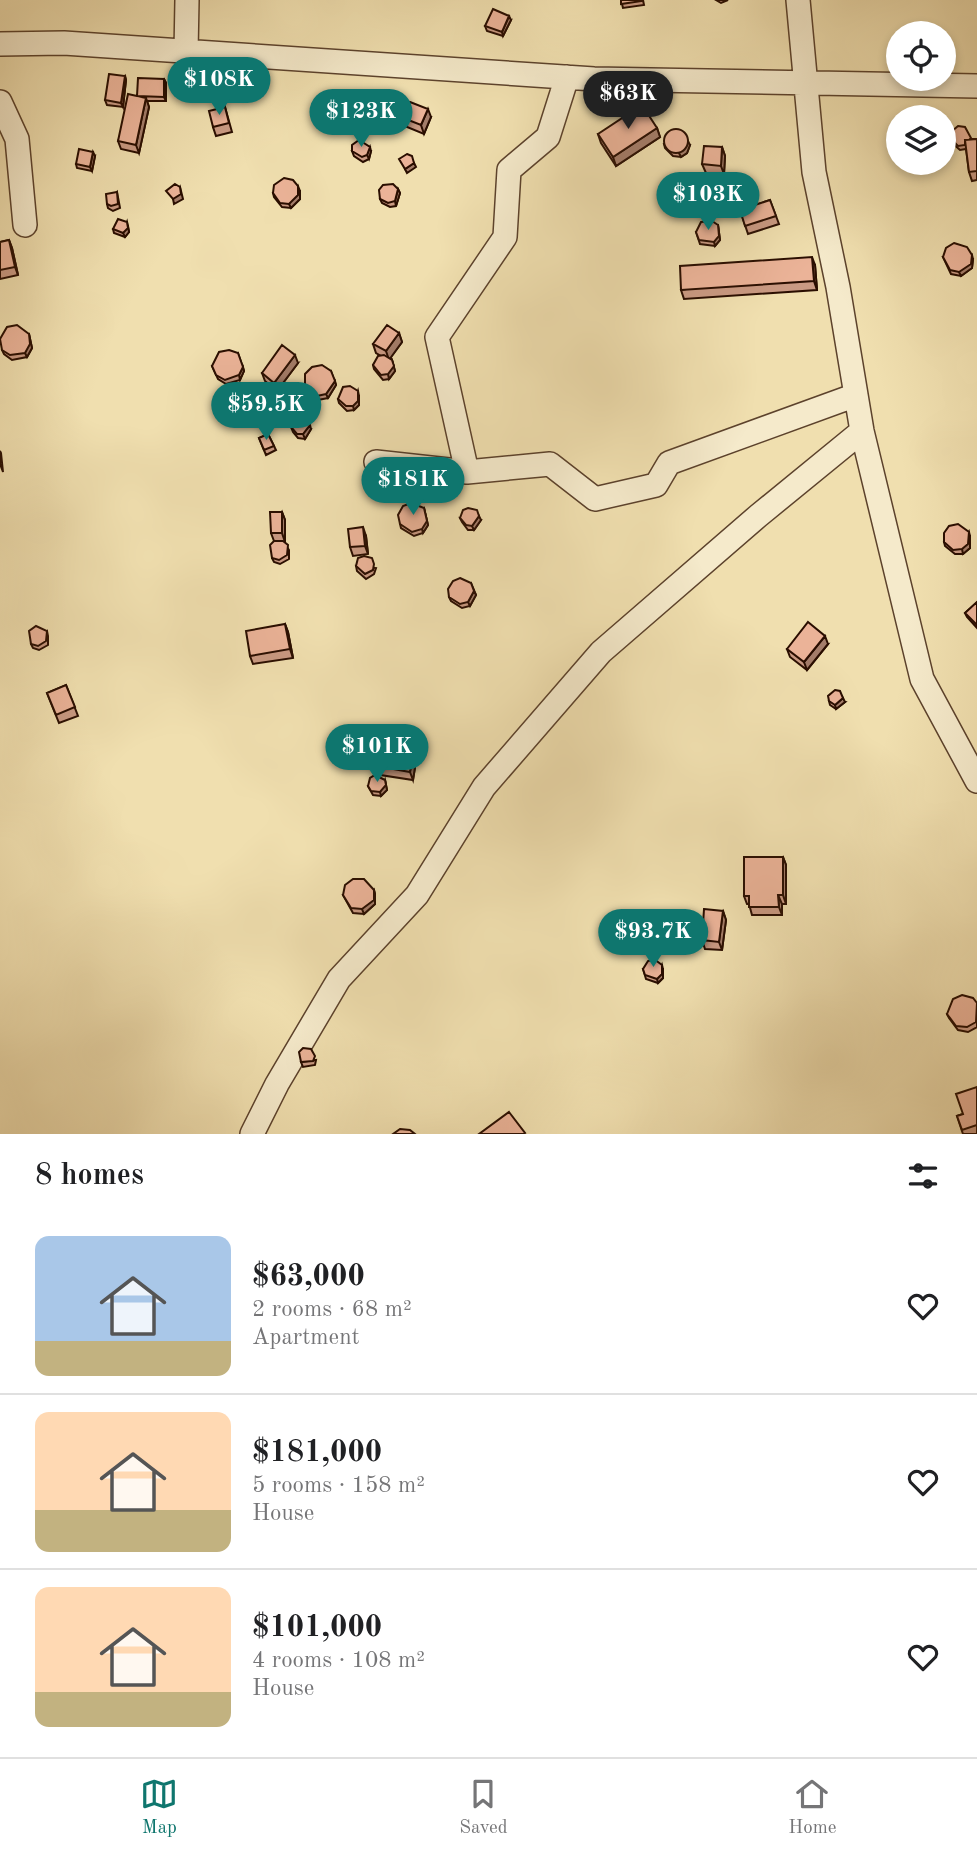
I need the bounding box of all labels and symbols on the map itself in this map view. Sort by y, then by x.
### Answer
pin: $108K [170,58,268,117]
pin: $63K [587,72,669,131]
pin: $123K [312,90,410,149]
pin: $103K [659,173,757,232]
pin: $59.5K [209,382,323,442]
pin: $181K [364,458,462,517]
pin: $101K [328,724,426,784]
pin: $93.7K [596,909,710,969]

